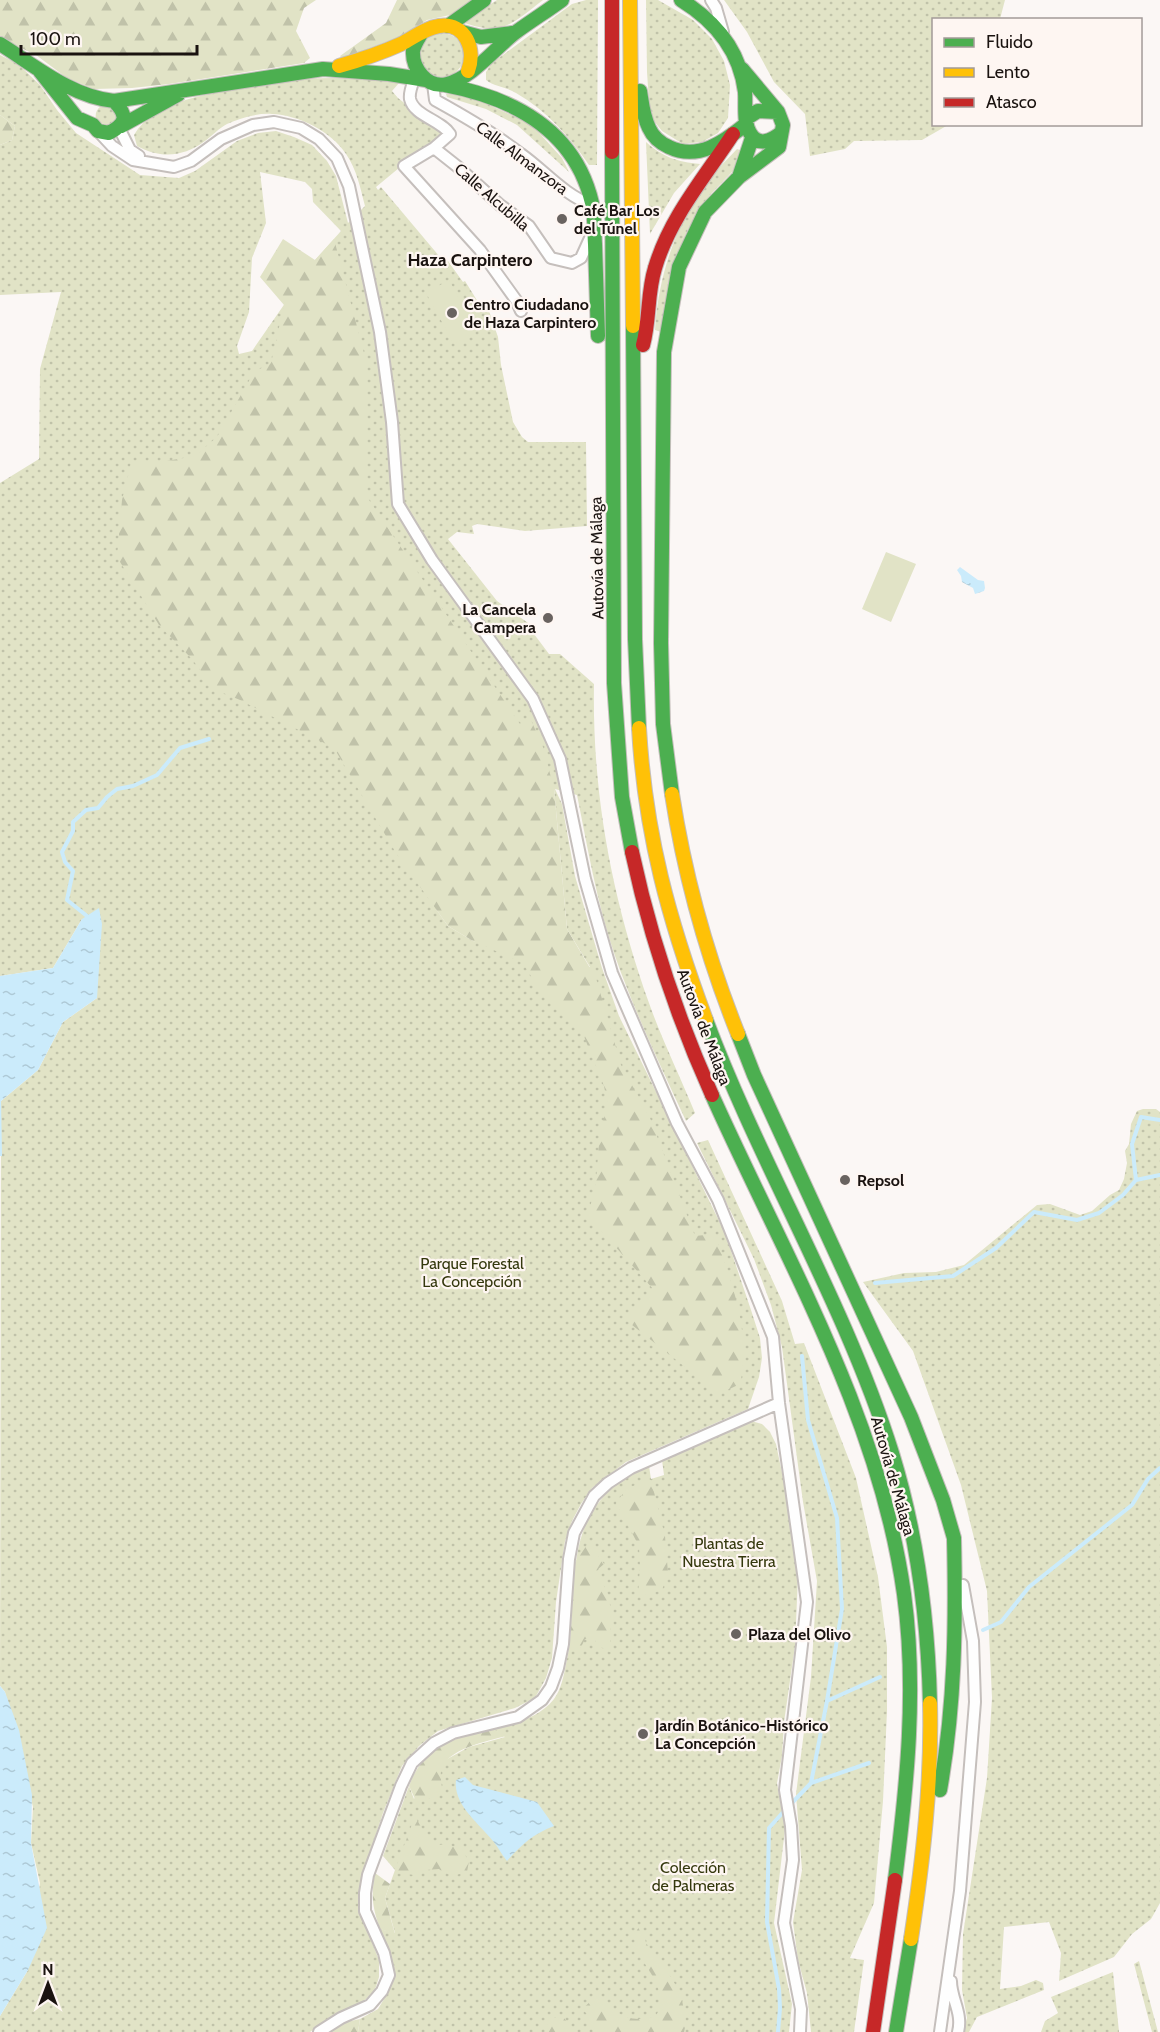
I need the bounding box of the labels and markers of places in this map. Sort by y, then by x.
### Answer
place label: Café Bar Los del Túnel [574,201,660,238]
marker: Café Bar Los del Túnel [555,212,569,226]
place label: Centro Ciudadano de Haza Carpintero [464,295,596,332]
marker: Centro Ciudadano de Haza Carpintero [445,306,459,320]
place label: La Cancela Campera [462,600,536,637]
marker: La Cancela Campera [541,611,555,625]
place label: Repsol [857,1171,904,1190]
marker: Repsol [838,1173,852,1187]
place label: Plaza del Olivo [748,1625,851,1644]
marker: Plaza del Olivo [729,1627,743,1641]
place label: Jardín Botánico-Histórico La Concepción [654,1716,828,1753]
marker: Jardín Botánico-Histórico La Concepción [636,1727,650,1741]

